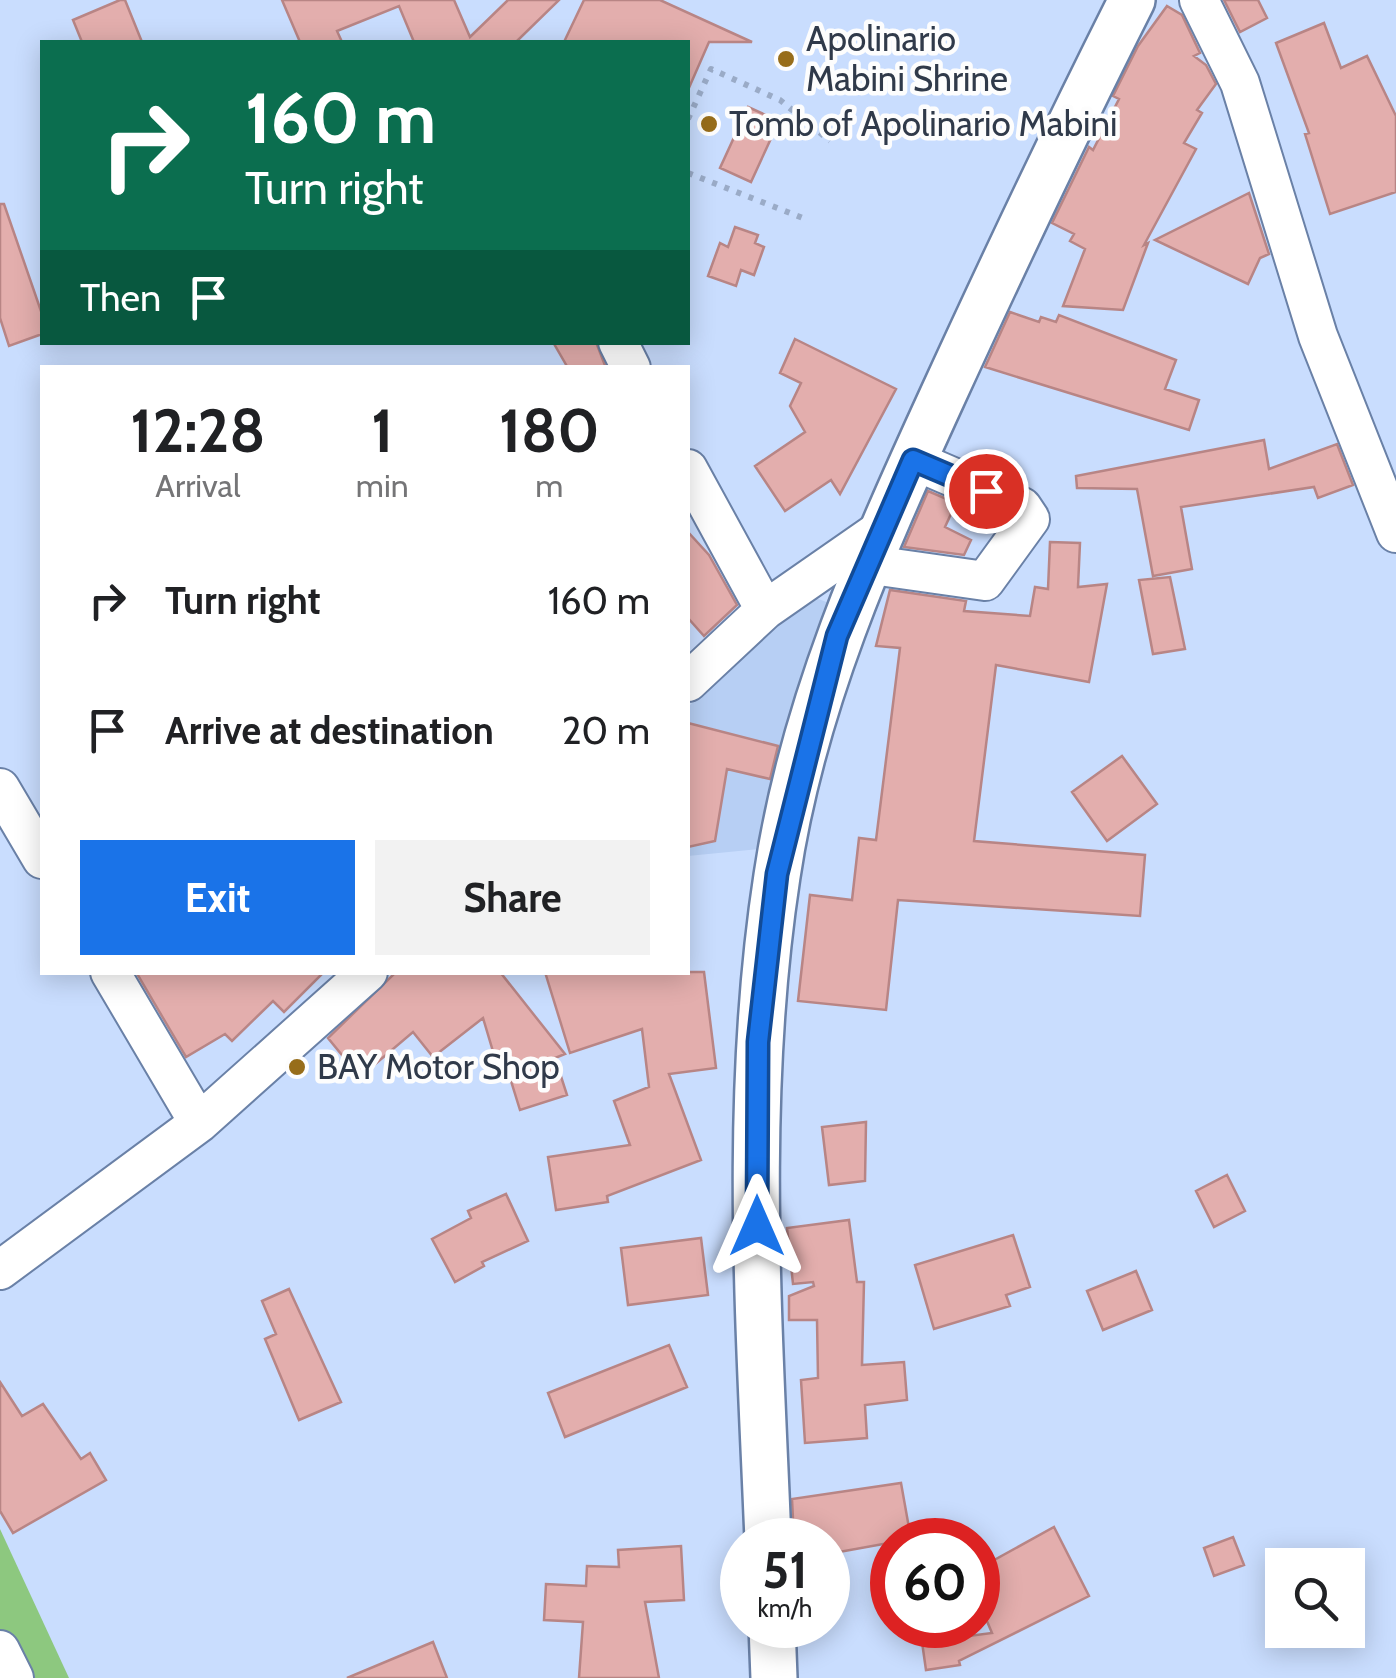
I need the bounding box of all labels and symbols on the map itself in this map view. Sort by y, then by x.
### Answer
place label: Apolinario Mabini Shrine [806,17,1008,100]
marker: Apolinario Mabini Shrine [775,48,797,70]
place label: Tomb of Apolinario Mabini [729,102,1117,145]
marker: Tomb of Apolinario Mabini [698,113,720,135]
pin [944,449,1029,534]
place label: BAY Motor Shop [317,1045,560,1088]
marker: BAY Motor Shop [286,1056,308,1078]
position arrow [705,1174,809,1278]
speed limit sign: 60 [870,1518,1000,1648]

